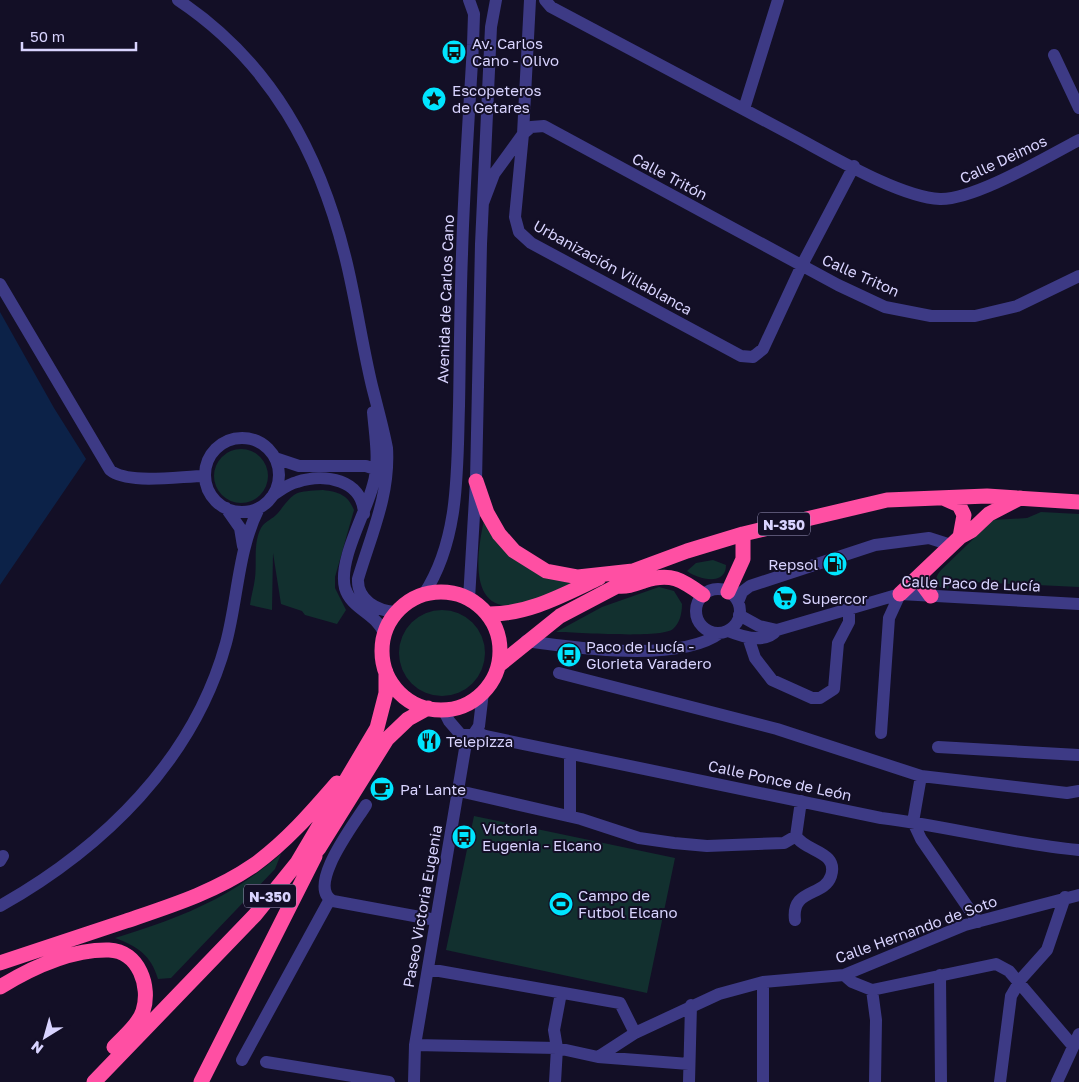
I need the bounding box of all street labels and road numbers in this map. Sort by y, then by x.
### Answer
street label: Calle Deimos [957,131,1049,187]
street label: Calle Tritón [629,149,711,203]
street label: Avenida de Carlos Cano [433,214,457,384]
street label: Urbanización Villablanca [531,216,695,318]
street label: Calle Triton [820,250,902,300]
road number: N-350 [758,512,810,536]
street label: Calle Paco de Lucía [901,572,1041,594]
street label: Calle Ponce de León [707,756,853,804]
street label: Paseo Victoria Eugenia [399,823,445,989]
road number: N-350 [244,884,296,908]
street label: Calle Hernando de Soto [833,891,999,967]

